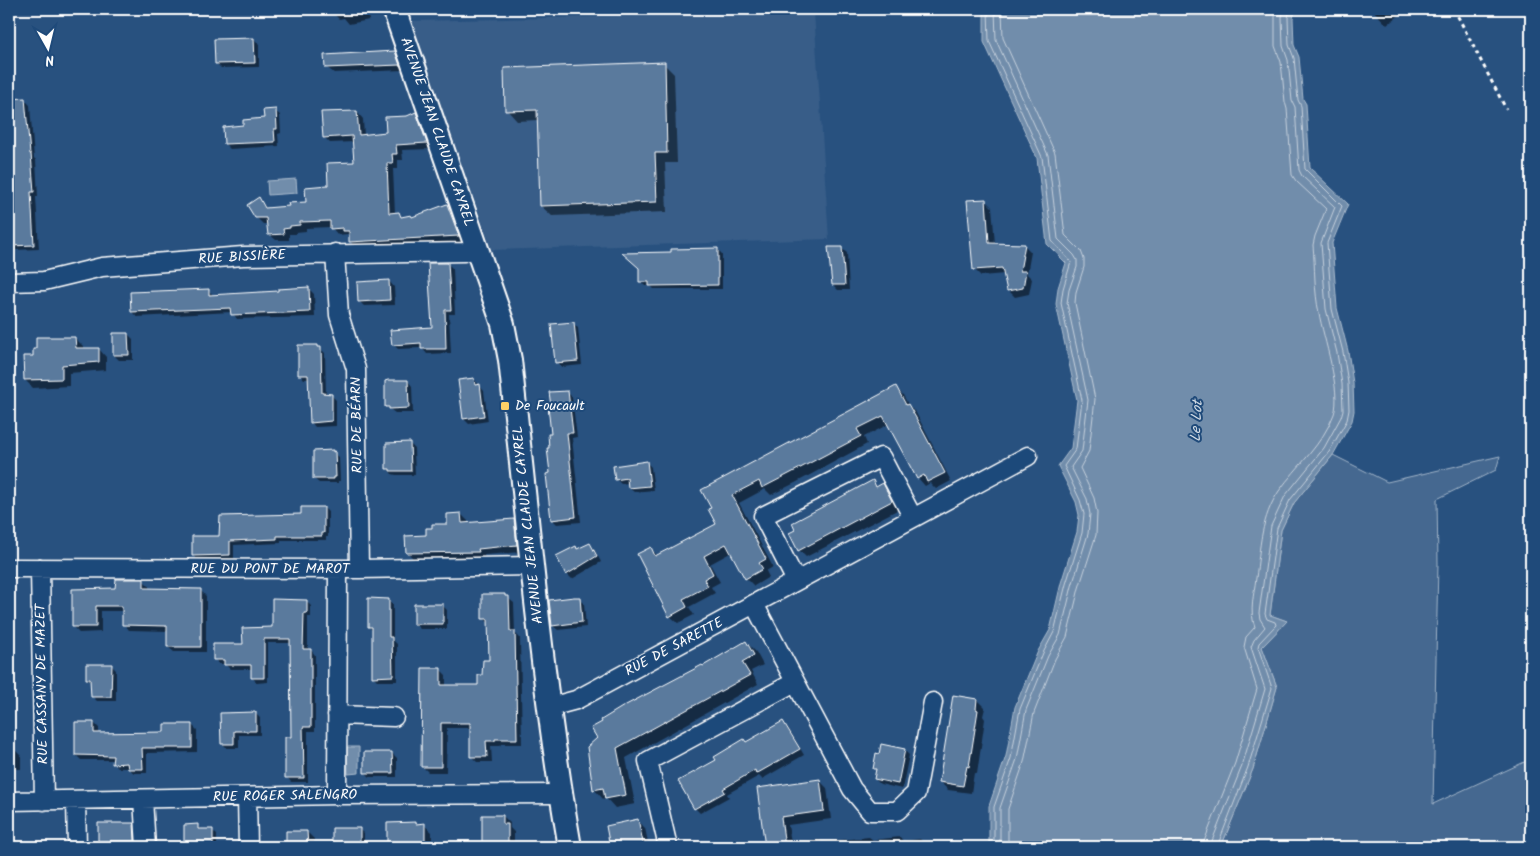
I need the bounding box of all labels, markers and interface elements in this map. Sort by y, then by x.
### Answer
north arrow [22,22,72,72]
street label: AVENUE JEAN CLAUDE CAYREL [394,34,480,230]
text: N [44,48,56,71]
street label: RUE BISSIÈRE [198,244,287,270]
street label: RUE DE BÉARN [345,376,369,473]
place label: De Foucault [515,395,585,417]
water label: Le Lot [1184,397,1210,442]
marker: De Foucault [499,400,511,412]
street label: AVENUE JEAN CLAUDE CAYREL [507,425,549,625]
street label: RUE DU PONT DE MAROT [191,558,351,580]
street label: RUE CASSANY DE MAZET [30,602,54,764]
street label: RUE DE SARETTE [621,611,728,682]
street label: RUE ROGER SALENGRO [213,784,358,808]

